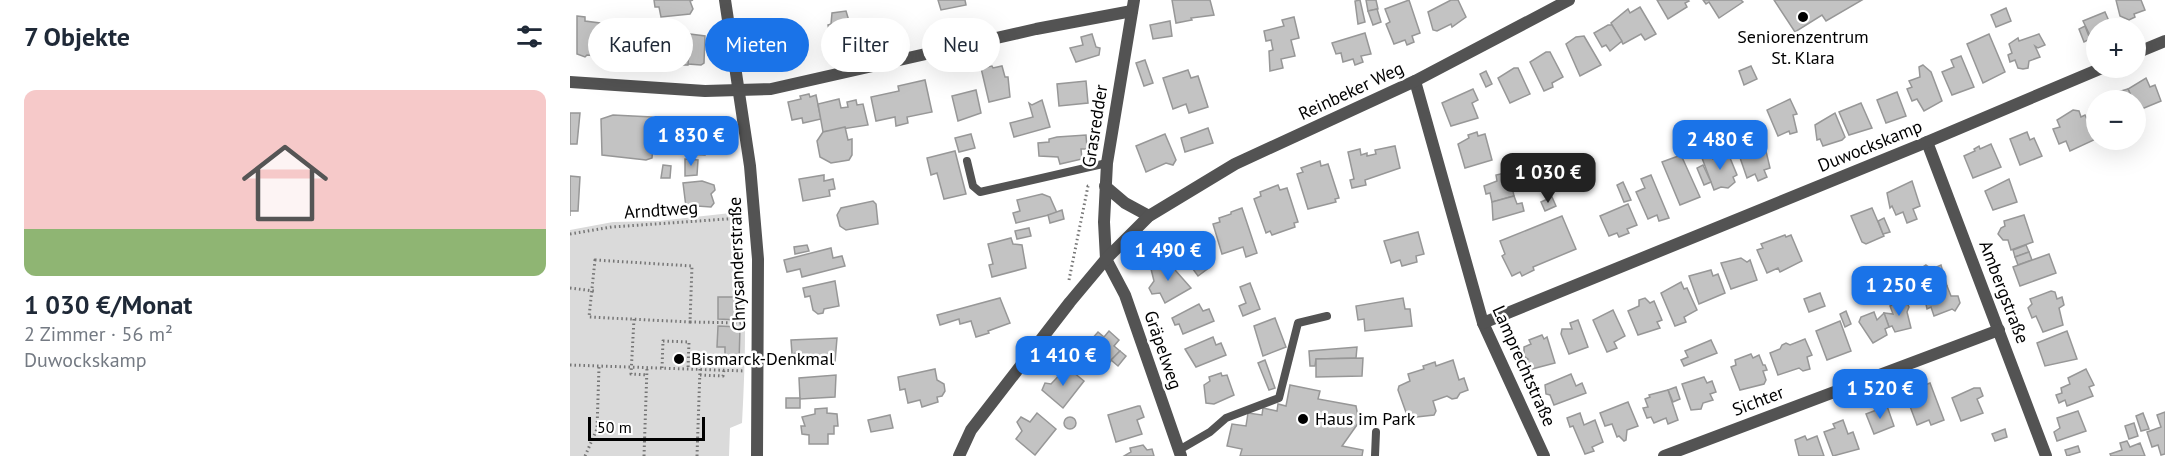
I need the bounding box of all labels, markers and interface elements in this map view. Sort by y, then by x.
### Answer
marker: Seniorenzentrum St. Klara [1796,10,1810,24]
chip: Kaufen [588,18,693,72]
chip: Mieten [705,18,809,72]
chip: Filter [821,18,910,72]
chip: Neu [922,18,1000,72]
map controls [2086,18,2146,150]
button: + [2086,18,2146,78]
text: 7 Objekte [24,20,130,53]
icon: filters [513,20,546,53]
place label: Seniorenzentrum St. Klara [1737,25,1869,69]
street label: Reinbeker Weg [1295,56,1407,125]
street label: Grasredder [1077,83,1112,169]
button: − [2086,90,2146,150]
street label: Duwockskamp [1814,114,1925,177]
pin: 1 830 € [636,116,746,167]
pin: 2 480 € [1665,120,1775,171]
text: 1 830 € [658,122,724,148]
text: 2 480 € [1687,126,1753,152]
icon: home [231,129,339,237]
pin: 1 030 € [1493,153,1603,204]
text: 1 030 € [1515,159,1581,185]
street label: Arndtweg [623,195,699,224]
street label: Chrysanderstraße [723,196,750,332]
pin: 1 490 € [1113,231,1223,282]
text: 1 490 € [1135,237,1201,263]
street label: Ambergstraße [1974,237,2035,347]
pin: 1 250 € [1844,266,1954,317]
text: 1 250 € [1866,272,1932,298]
text: 1 030 €/Monat [24,288,192,321]
street label: Lamprechtstraße [1488,302,1561,430]
street label: Gräpelweg [1139,307,1188,392]
text: 2 Zimmer · 56 m² [24,321,173,347]
pin: 1 410 € [1008,336,1118,387]
text: 1 410 € [1030,342,1096,368]
text: Duwockskamp [24,347,147,373]
place label: Bismarck-Denkmal [691,347,835,370]
marker: Bismarck-Denkmal [672,352,686,366]
pin: 1 520 € [1825,369,1935,420]
text: 1 520 € [1847,375,1913,401]
street label: Sichter [1729,380,1787,421]
place label: Haus im Park [1315,407,1416,430]
marker: Haus im Park [1296,412,1310,426]
scale bar [588,414,705,442]
text: 50 m [597,417,632,437]

